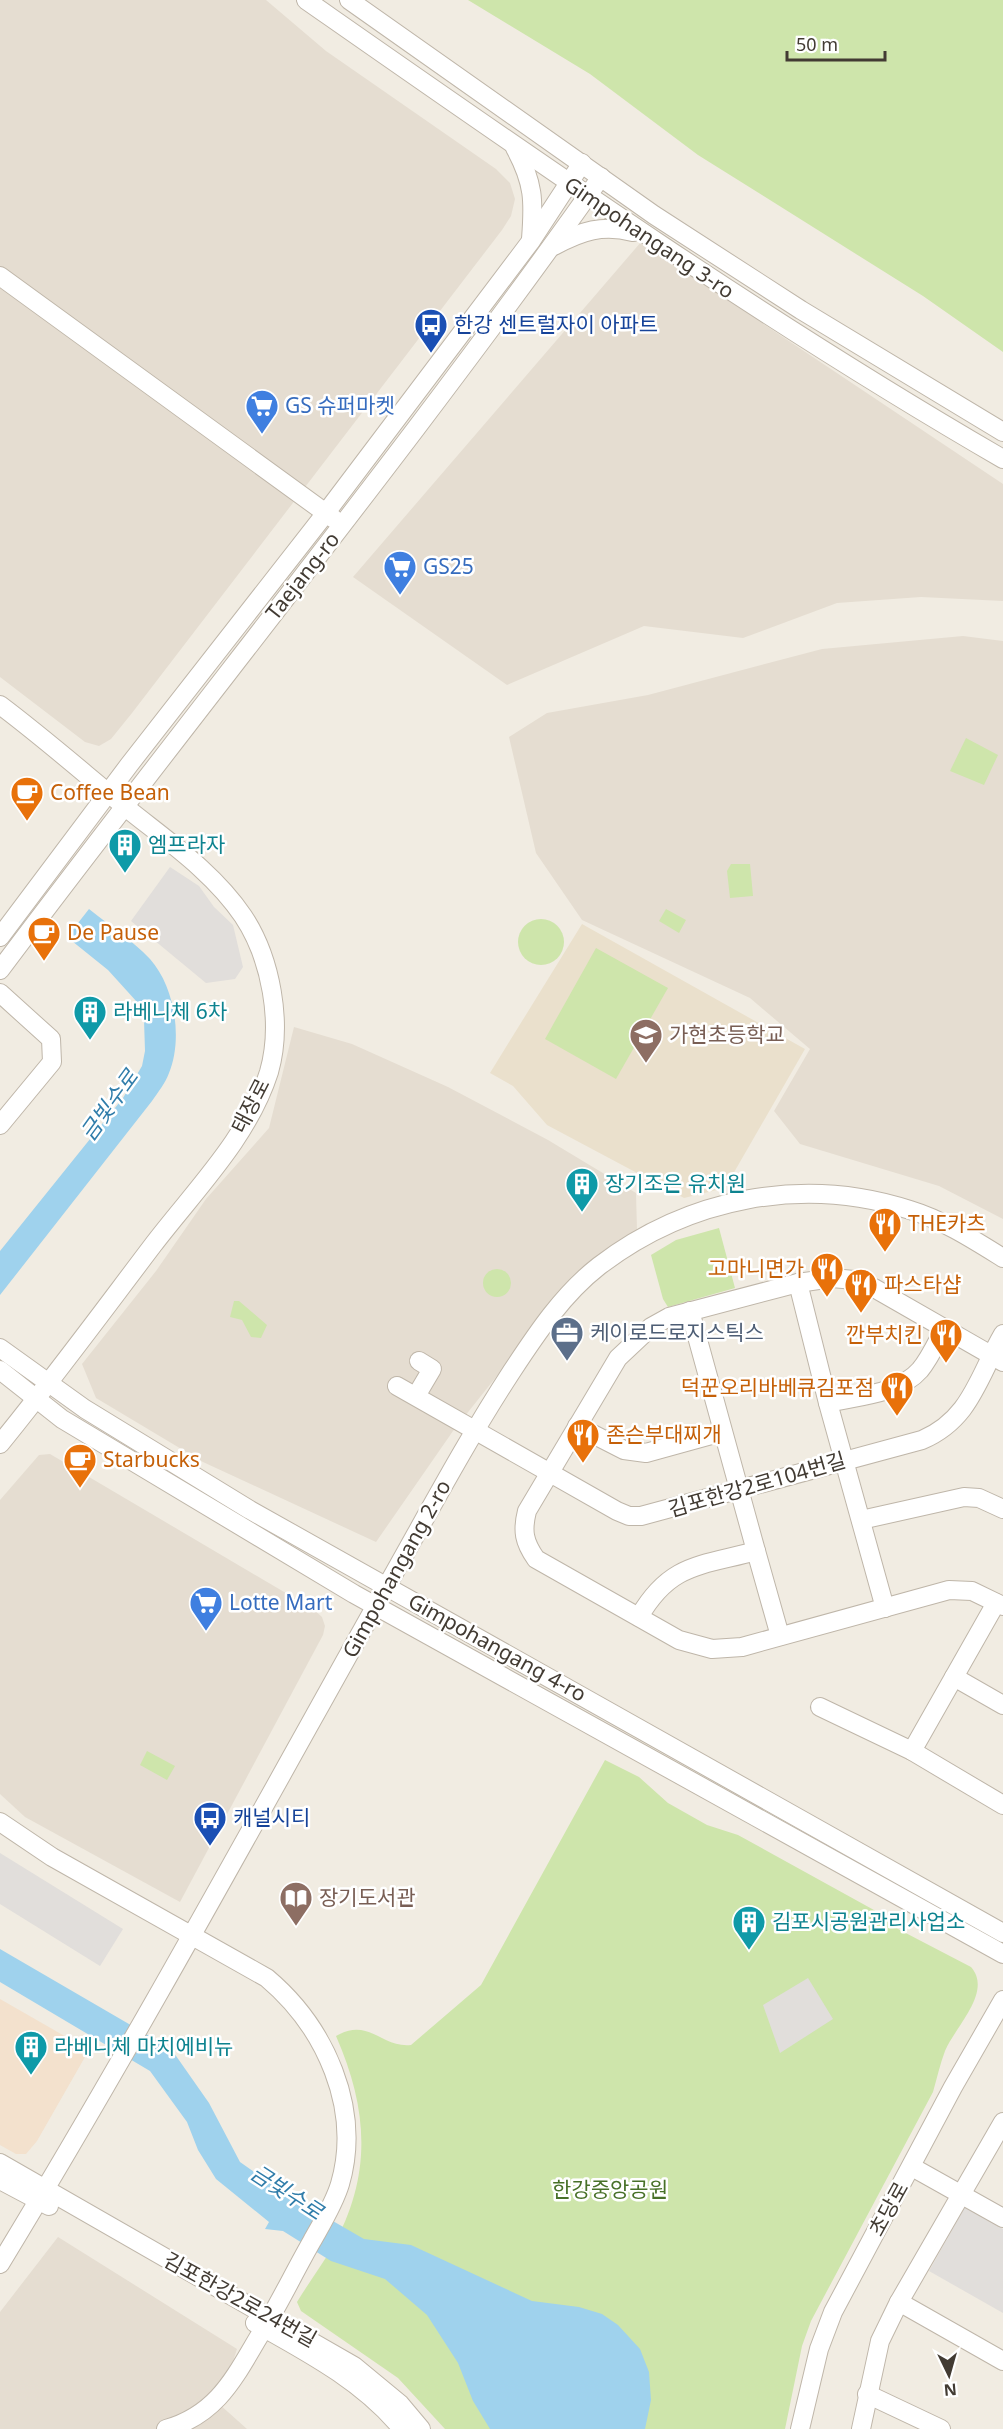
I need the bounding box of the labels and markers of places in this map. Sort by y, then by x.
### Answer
bus stop icon: 한강 센트럴자이 아파트 [413,307,449,354]
place label: 한강 센트럴자이 아파트 [454,310,658,338]
supermarket icon: GS 슈퍼마켓 [244,388,280,435]
place label: GS 슈퍼마켓 [285,391,395,419]
supermarket icon: GS25 [382,549,418,596]
place label: GS25 [423,552,474,580]
cafe icon: Coffee Bean [9,775,45,822]
place label: Coffee Bean [50,778,170,806]
building icon: 엠프라자 [107,827,143,874]
place label: 엠프라자 [148,830,225,858]
cafe icon: De Pause [26,915,62,962]
place label: De Pause [67,918,159,946]
building icon: 라베니체 6차 [72,994,108,1041]
place label: 라베니체 6차 [113,997,227,1025]
school or university icon: 가현초등학교 [628,1017,664,1064]
place label: 가현초등학교 [669,1020,785,1048]
building icon: 장기조은 유치원 [564,1166,600,1213]
place label: 장기조은 유치원 [605,1169,746,1197]
restaurant icon: THE카츠 [867,1206,903,1253]
place label: THE카츠 [908,1209,986,1237]
restaurant icon: 고마니면가 [809,1251,845,1298]
place label: 고마니면가 [707,1254,804,1282]
restaurant icon: 파스타샵 [843,1267,879,1314]
place label: 파스타샵 [884,1270,961,1298]
office icon: 케이로드로지스틱스 [549,1315,585,1362]
restaurant icon: 깐부치킨 [928,1317,964,1364]
place label: 케이로드로지스틱스 [590,1318,764,1346]
place label: 깐부치킨 [846,1320,923,1348]
restaurant icon: 덕꾼오리바베큐김포점 [879,1370,915,1417]
place label: 덕꾼오리바베큐김포점 [681,1373,874,1401]
restaurant icon: 존슨부대찌개 [565,1417,601,1464]
place label: 존슨부대찌개 [606,1420,722,1448]
cafe icon: Starbucks [62,1442,98,1489]
place label: Starbucks [103,1445,200,1473]
supermarket icon: Lotte Mart [188,1585,224,1632]
place label: Lotte Mart [229,1588,333,1616]
bus stop icon: 캐널시티 [192,1800,228,1847]
place label: 캐널시티 [233,1803,310,1831]
library icon: 장기도서관 [278,1880,314,1927]
place label: 장기도서관 [319,1883,416,1911]
building icon: 김포시공원관리사업소 [731,1904,767,1951]
place label: 김포시공원관리사업소 [772,1907,965,1935]
building icon: 라베니체 마치에비뉴 [13,2029,49,2076]
place label: 라베니체 마치에비뉴 [54,2032,233,2060]

